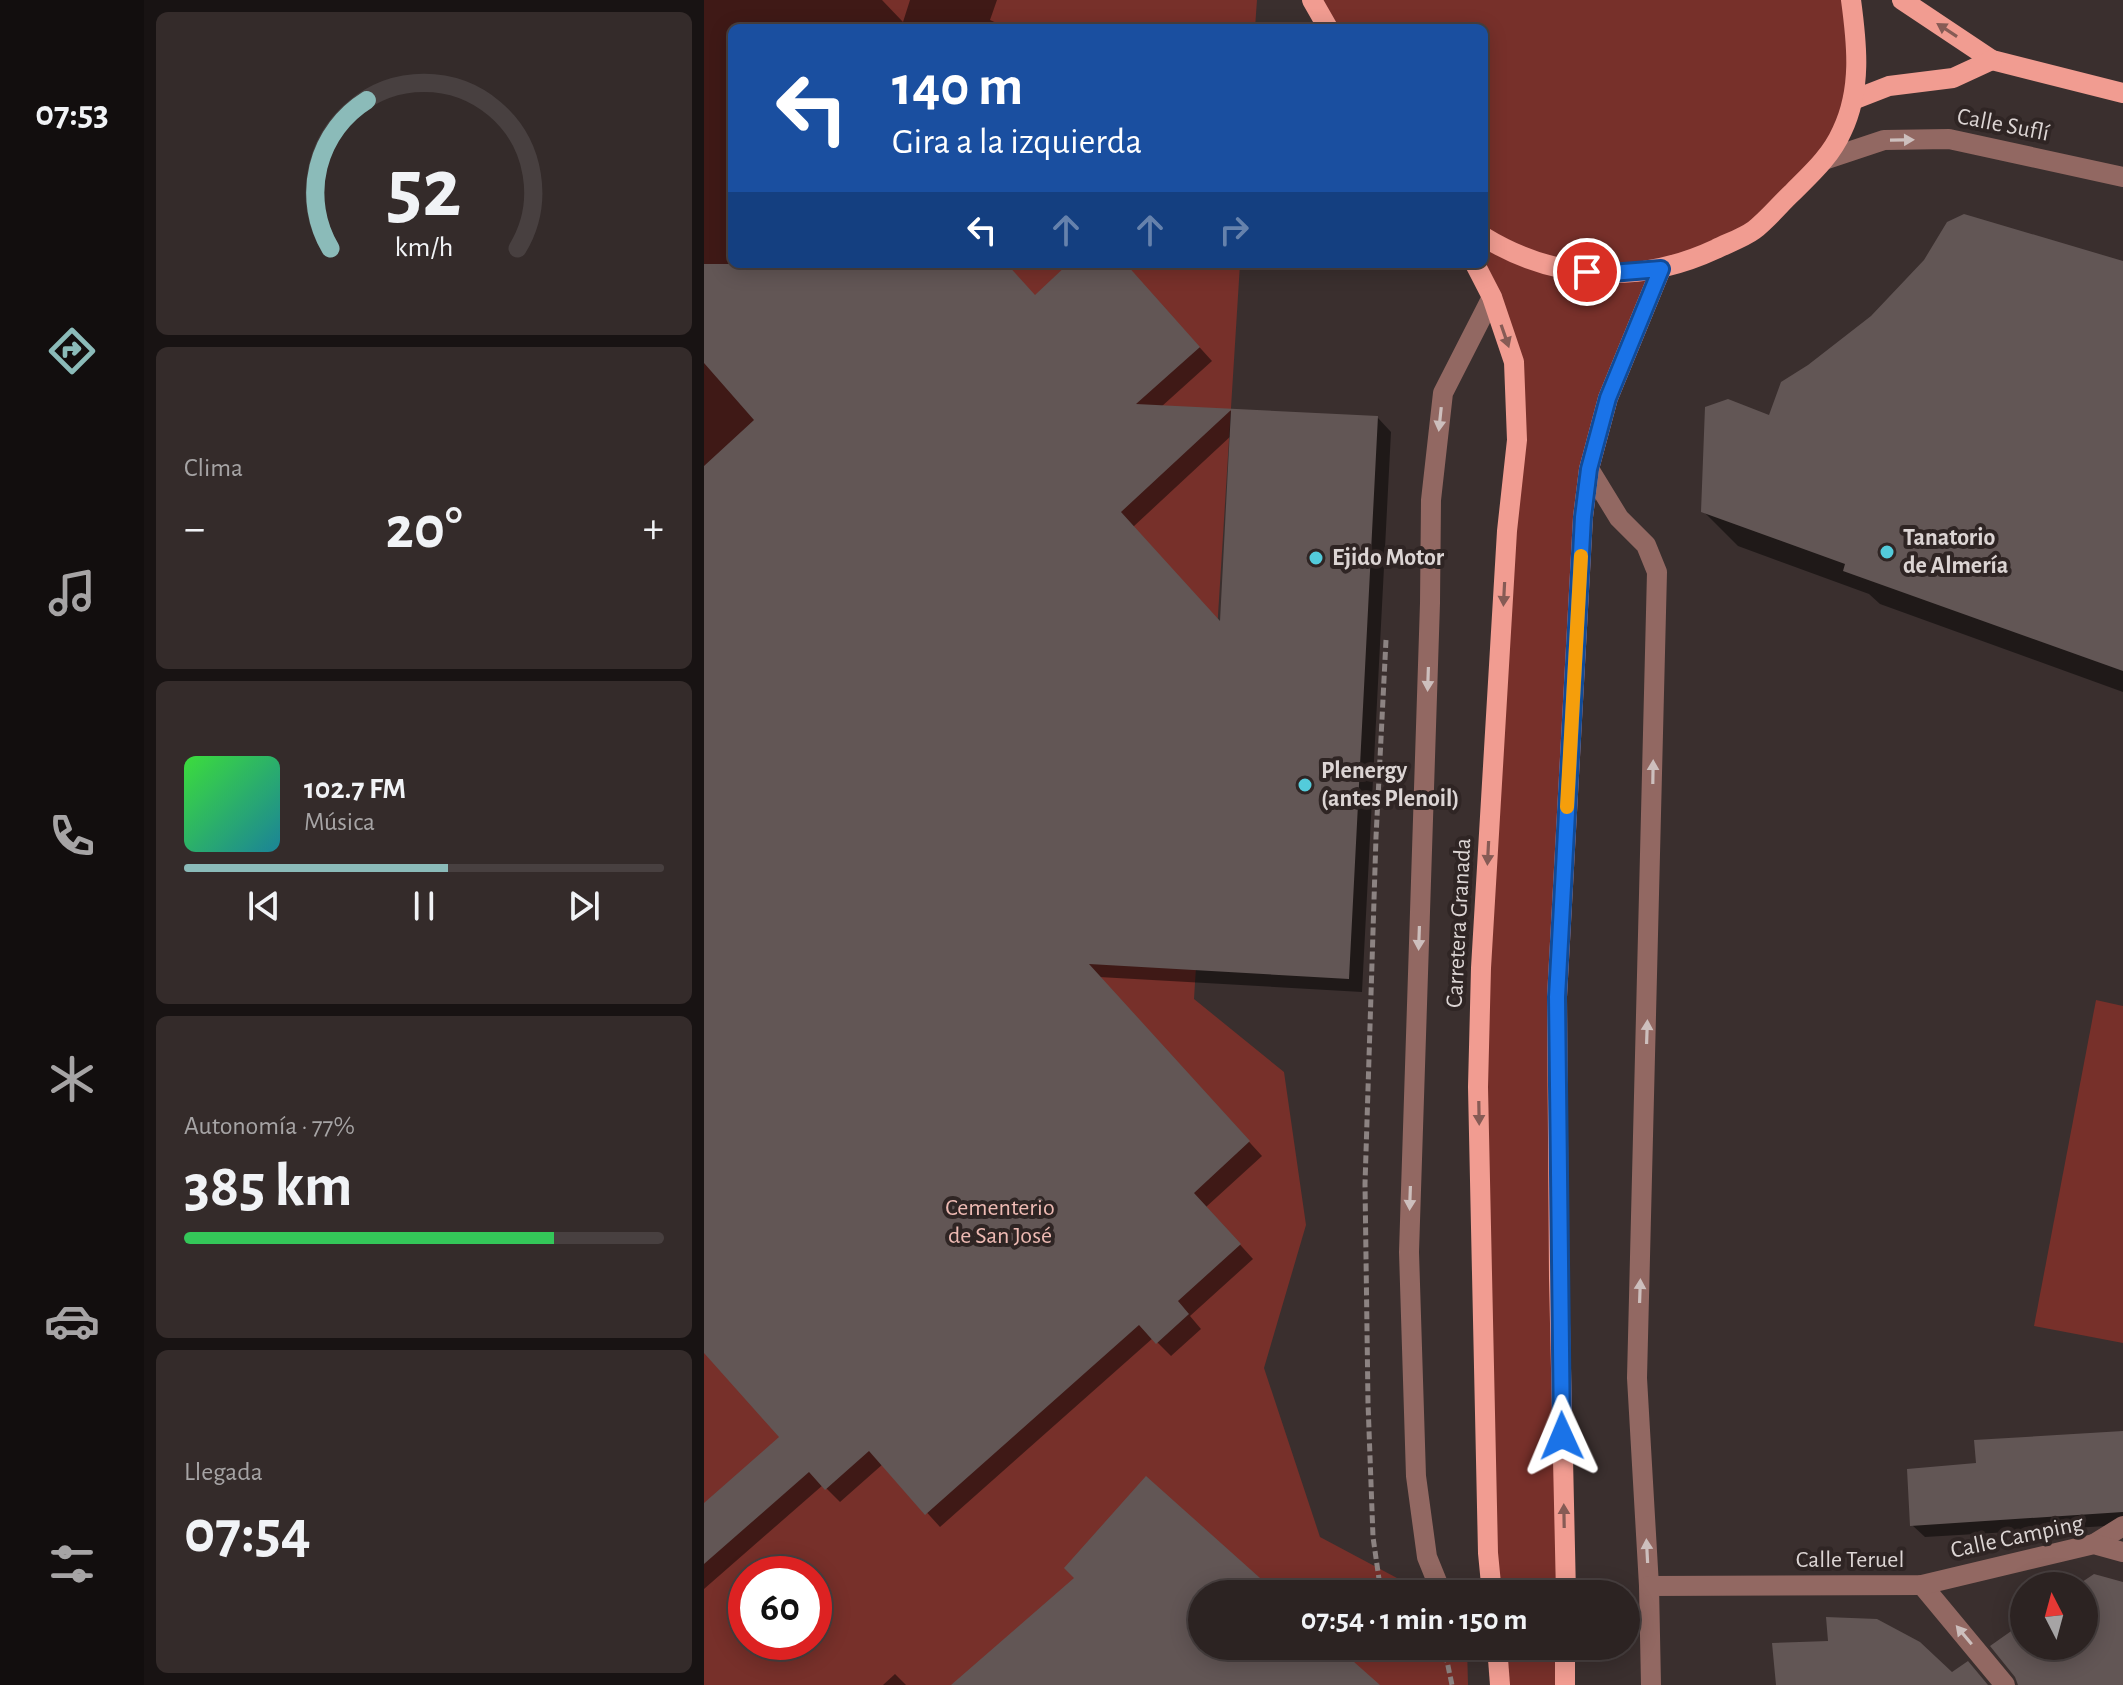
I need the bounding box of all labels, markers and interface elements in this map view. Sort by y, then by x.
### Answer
one-way arrow [1936,22,1957,37]
icon: left [760,56,864,160]
text: 140 m [892,59,1023,115]
text: 07:53 [35,96,109,132]
street label: Calle Suflí [1955,104,2051,146]
text: Gira a la izquierda [892,124,1142,160]
one-way arrow [1890,133,1915,146]
text: 52 [386,148,462,232]
icon: left [960,208,1004,252]
icon: ahead [1044,208,1088,252]
icon: ahead [1128,208,1172,252]
icon: right [1212,208,1256,252]
text: km/h [395,233,453,262]
pin [1553,238,1621,306]
icon: arrive [1565,250,1609,294]
icon: directions [44,323,100,379]
one-way arrow [1499,324,1511,348]
one-way arrow [1434,407,1447,432]
text: Clima [184,455,243,481]
text: 20° [385,499,463,559]
text: − [184,507,205,551]
text: + [643,507,664,551]
place label: Tanatorio de Almería [1903,526,2008,578]
marker: Tanatorio de Almería [1878,543,1896,561]
place label: Ejido Motor [1332,546,1445,570]
marker: Ejido Motor [1307,549,1325,567]
icon: music [44,565,100,621]
one-way arrow [1497,582,1510,607]
one-way arrow [1421,667,1434,692]
place label: Plenergy (antes Plenoil) [1321,759,1460,811]
one-way arrow [1647,759,1659,784]
text: 102.7 FM [304,774,406,804]
marker: Plenergy (antes Plenoil) [1296,776,1314,794]
icon: phone [44,808,100,864]
text: Música [304,809,375,835]
street label: Carretera Granada [1443,837,1475,1009]
one-way arrow [1481,841,1494,866]
icon: previous [242,884,286,928]
icon: pause [402,884,446,928]
icon: next [562,884,606,928]
one-way arrow [1413,926,1425,951]
one-way arrow [1640,1019,1653,1044]
icon: climate [44,1051,100,1107]
one-way arrow [1472,1101,1485,1126]
text: Autonomía · 77% [184,1113,355,1139]
text: 385 km [184,1157,353,1217]
one-way arrow [1404,1186,1417,1211]
park label: Cementerio de San José [945,1196,1055,1248]
one-way arrow [1633,1278,1646,1303]
icon: car [44,1293,100,1349]
position arrow [1520,1394,1604,1478]
text: Llegada [184,1459,263,1485]
text: 07:54 [184,1503,311,1563]
one-way arrow [1558,1503,1571,1528]
street label: Calle Camping [1948,1511,2086,1563]
icon: filters [44,1536,100,1592]
one-way arrow [1640,1538,1653,1563]
street label: Calle Teruel [1796,1548,1904,1572]
speed limit sign: 60 [728,1556,832,1660]
north arrow [2010,1572,2098,1660]
map controls [2010,1572,2098,1660]
text: 07:54 · 1 min · 150 m [1301,1605,1527,1635]
one-way arrow [1956,1625,1973,1645]

